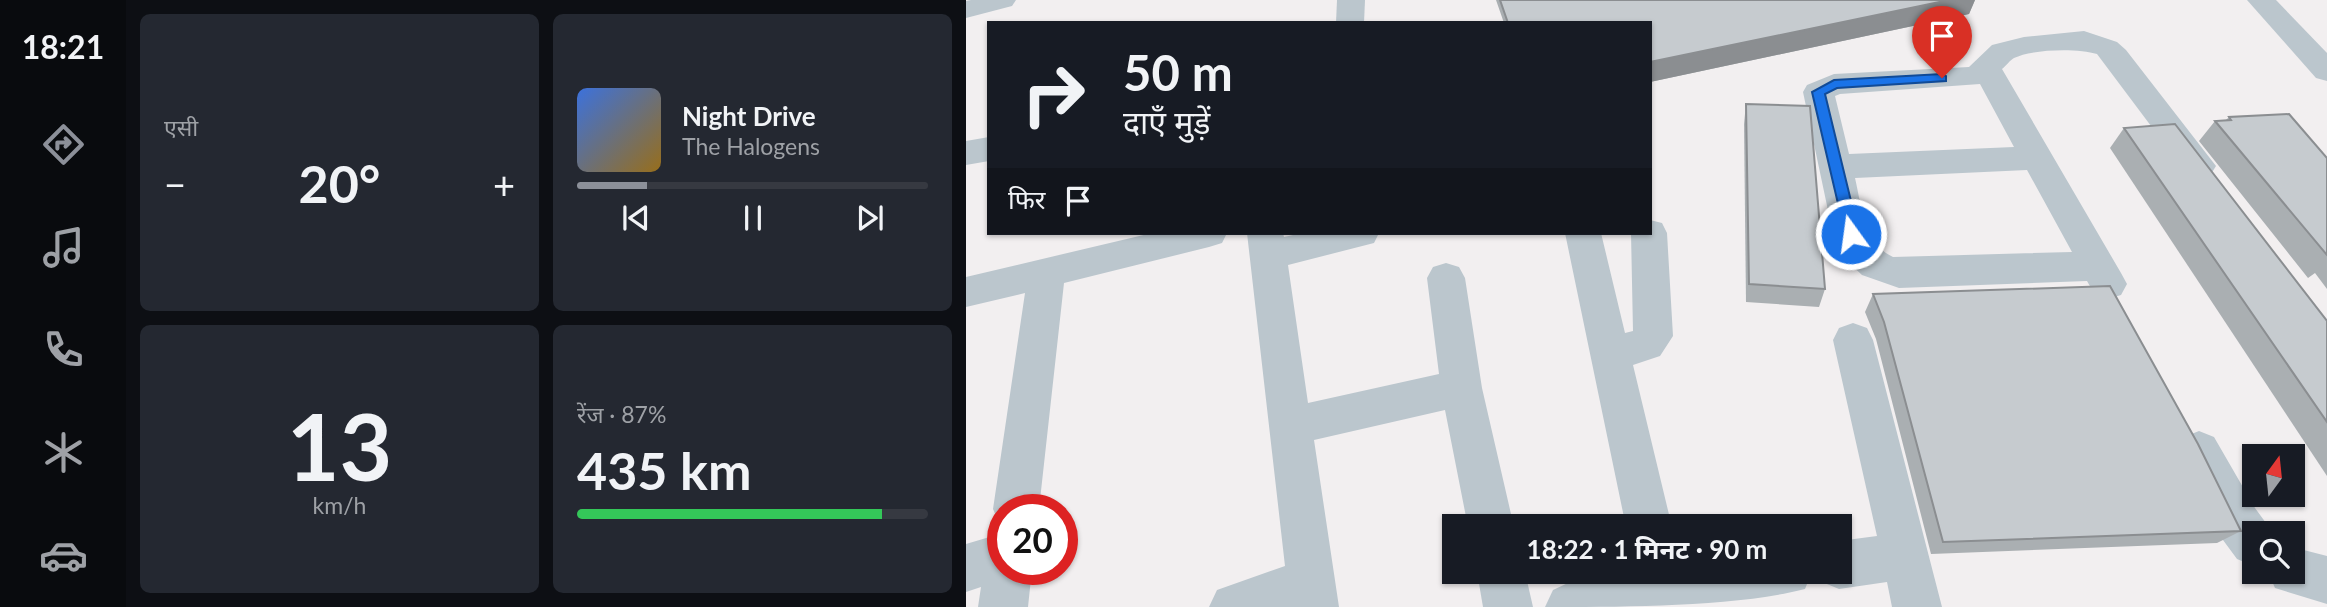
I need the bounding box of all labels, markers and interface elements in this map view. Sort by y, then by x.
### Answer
pin [1912,6,1972,78]
icon: arrive [1923,17,1961,55]
text: 18:21 [22,27,104,66]
text: 50 m [1123,43,1233,101]
icon: right [1008,49,1099,140]
text: Night Drive [682,100,816,132]
text: दाएँ मुड़ें [1123,102,1210,141]
text: एसी [164,113,198,141]
icon: directions [39,120,88,169]
text: The Halogens [682,132,820,160]
text: 20° [299,152,380,214]
text: − [164,161,186,207]
text: + [493,161,515,207]
icon: arrive [1059,182,1097,220]
text: फिर [1008,183,1045,215]
position arrow [1814,197,1888,271]
icon: previous [617,199,655,237]
icon: pause [734,199,772,237]
icon: next [851,199,889,237]
icon: music [39,223,88,272]
icon: phone [39,325,88,374]
text: 13 [287,391,392,500]
text: रेंज · 87% [577,400,666,428]
icon: climate [39,428,88,477]
text: 435 km [577,439,751,501]
north arrow [2242,444,2305,508]
map controls [2242,444,2305,584]
text: km/h [313,491,366,519]
speed limit sign: 20 [987,494,1078,585]
button: search [2242,521,2305,584]
icon: car [39,531,88,580]
text: 18:22 · 1 मिनट · 90 m [1527,533,1767,565]

